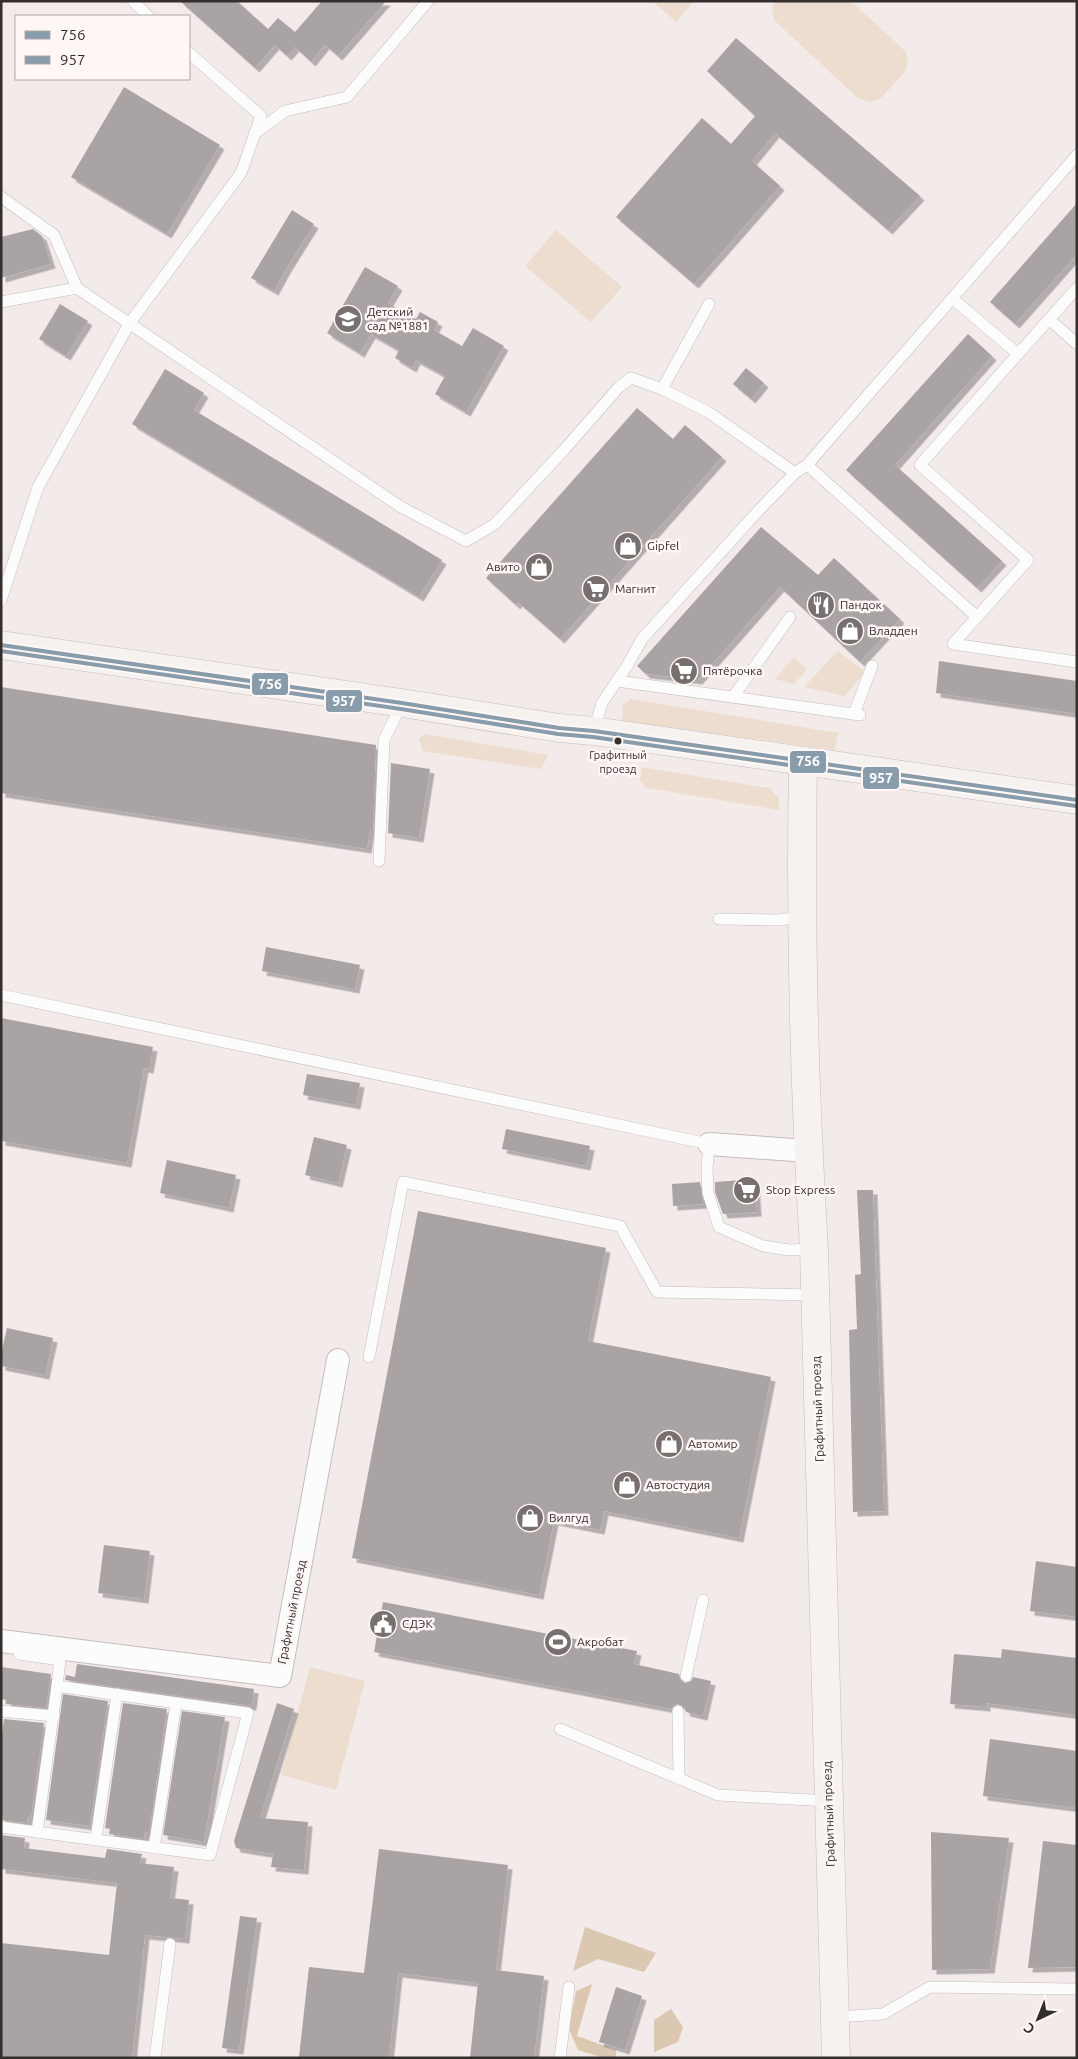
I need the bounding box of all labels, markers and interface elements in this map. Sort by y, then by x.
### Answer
legend [15,15,190,80]
text: 756 [60,26,85,43]
text: 957 [60,51,85,68]
school or university icon: Детский сад №1881 [333,304,363,334]
place label: Детский сад №1881 [367,305,429,332]
shop icon: Gipfel [613,531,643,561]
place label: Gipfel [647,539,679,552]
shop icon: Авито [524,552,554,582]
place label: Авито [486,560,520,573]
supermarket icon: Магнит [581,574,611,604]
place label: Магнит [615,582,657,595]
restaurant icon: Пандок [806,590,836,620]
place label: Пандок [840,598,882,611]
shop icon: Владден [835,616,865,646]
place label: Владден [869,624,918,637]
supermarket icon: Пятёрочка [669,656,699,686]
place label: Пятёрочка [703,664,762,677]
line badge: 756 [251,672,289,696]
text: 756 [258,676,282,692]
line badge: 957 [325,689,363,713]
text: 957 [332,693,356,709]
marker: Графитный проезд [613,736,623,746]
place label: Графитный проезд [589,749,647,775]
line badge: 756 [789,750,827,774]
text: 756 [796,753,820,769]
line badge: 957 [862,766,900,790]
text: 957 [869,770,893,786]
supermarket icon: Stop Express [732,1175,762,1205]
place label: Stop Express [766,1183,835,1196]
street label: Графитный проезд [809,1356,826,1462]
shop icon: Автомир [654,1429,684,1459]
place label: Автомир [688,1437,738,1450]
shop icon: Автостудия [612,1470,642,1500]
place label: Автостудия [646,1478,710,1491]
shop icon: Вилгуд [515,1503,545,1533]
place label: Вилгуд [549,1511,588,1524]
street label: Графитный проезд [275,1559,308,1665]
public building icon: СДЭК [368,1609,398,1639]
place label: СДЭК [402,1617,433,1630]
sports icon: Акробат [543,1627,573,1657]
place label: Акробат [577,1635,624,1648]
street label: Графитный проезд [820,1761,837,1867]
north arrow [1013,1994,1063,2044]
text: С [1020,2020,1038,2037]

